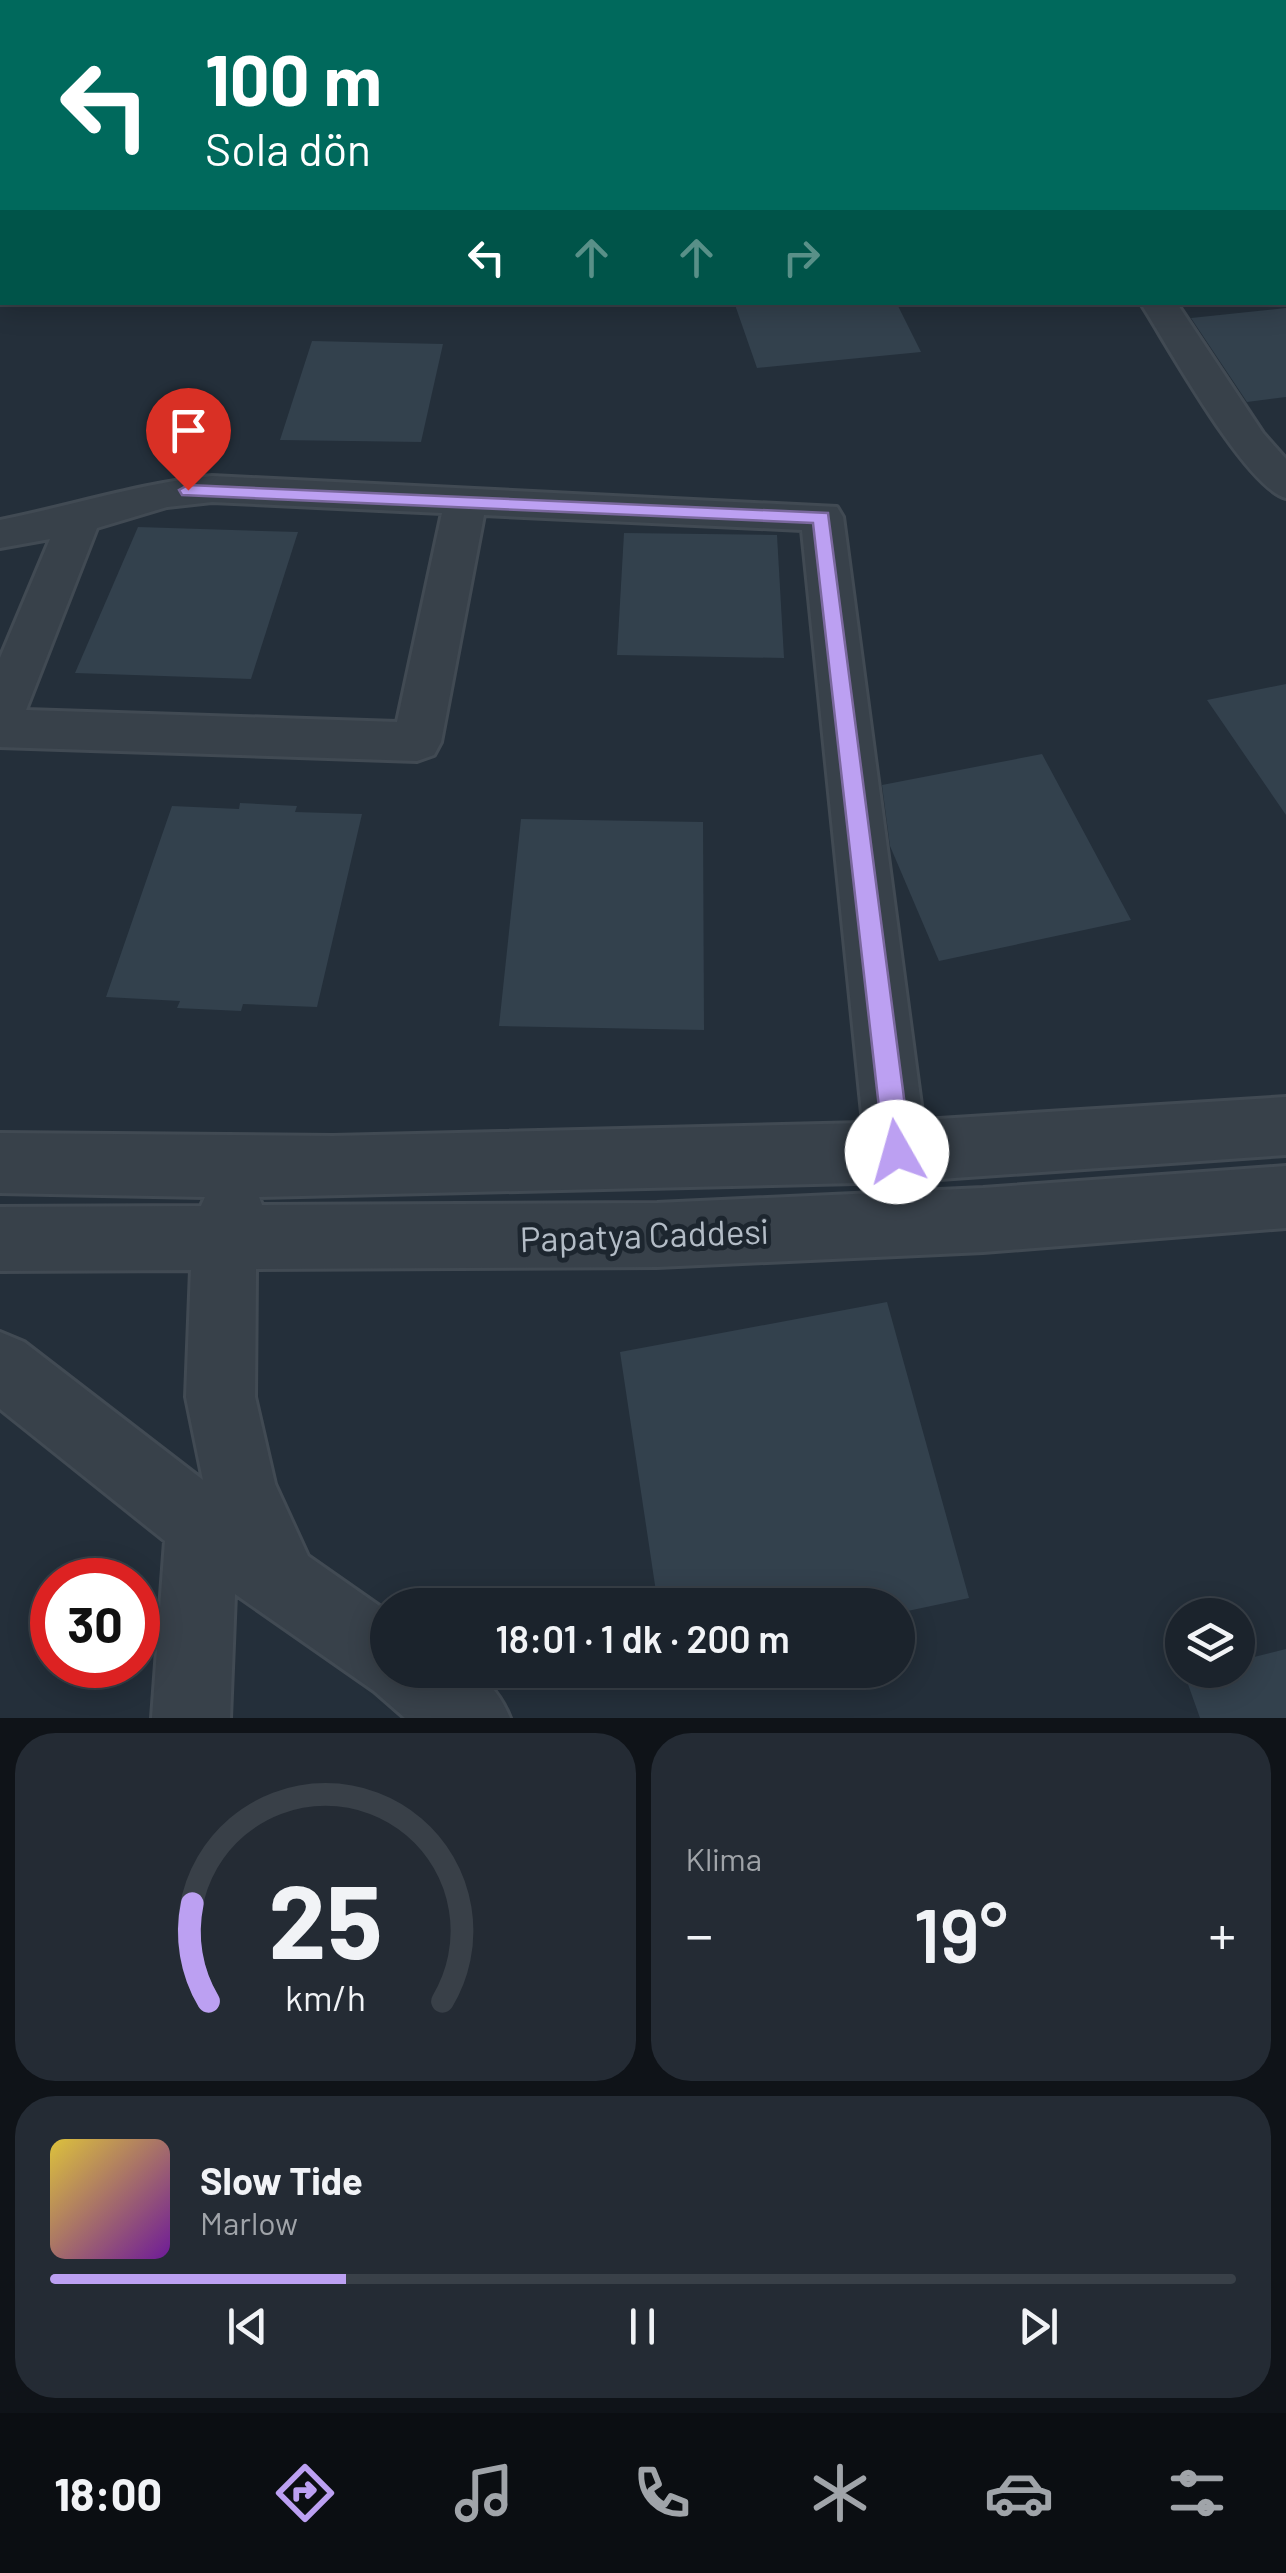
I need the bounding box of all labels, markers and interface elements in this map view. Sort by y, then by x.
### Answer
text: 100 m [205,36,382,120]
icon: left [40,40,170,170]
text: Sola dön [205,121,371,175]
icon: left [459,230,514,285]
icon: ahead [564,230,619,285]
icon: ahead [669,230,724,285]
icon: right [774,230,829,285]
pin [146,388,231,491]
icon: arrive [161,403,216,458]
position arrow [845,1100,949,1204]
street label: Papatya Caddesi [519,1209,769,1259]
speed limit sign: 30 [30,1558,160,1688]
map controls [1165,1598,1255,1688]
button: layers [1165,1598,1255,1688]
text: 18:01 · 1 dk · 200 m [495,1615,790,1661]
text: Klima [686,1839,762,1877]
text: 25 [268,1855,382,1980]
text: 19° [914,1888,1008,1978]
text: − [686,1900,713,1966]
text: + [1208,1900,1236,1966]
text: km/h [285,1975,366,2018]
text: Slow Tide [200,2157,363,2203]
text: Marlow [200,2203,298,2241]
icon: previous [220,2299,275,2354]
icon: pause [615,2299,670,2354]
icon: next [1011,2299,1066,2354]
icon: directions [270,2458,340,2528]
icon: music [449,2458,519,2528]
icon: phone [627,2458,697,2528]
icon: climate [805,2458,875,2528]
icon: car [984,2458,1054,2528]
icon: filters [1162,2458,1232,2528]
text: 18:00 [54,2466,162,2520]

